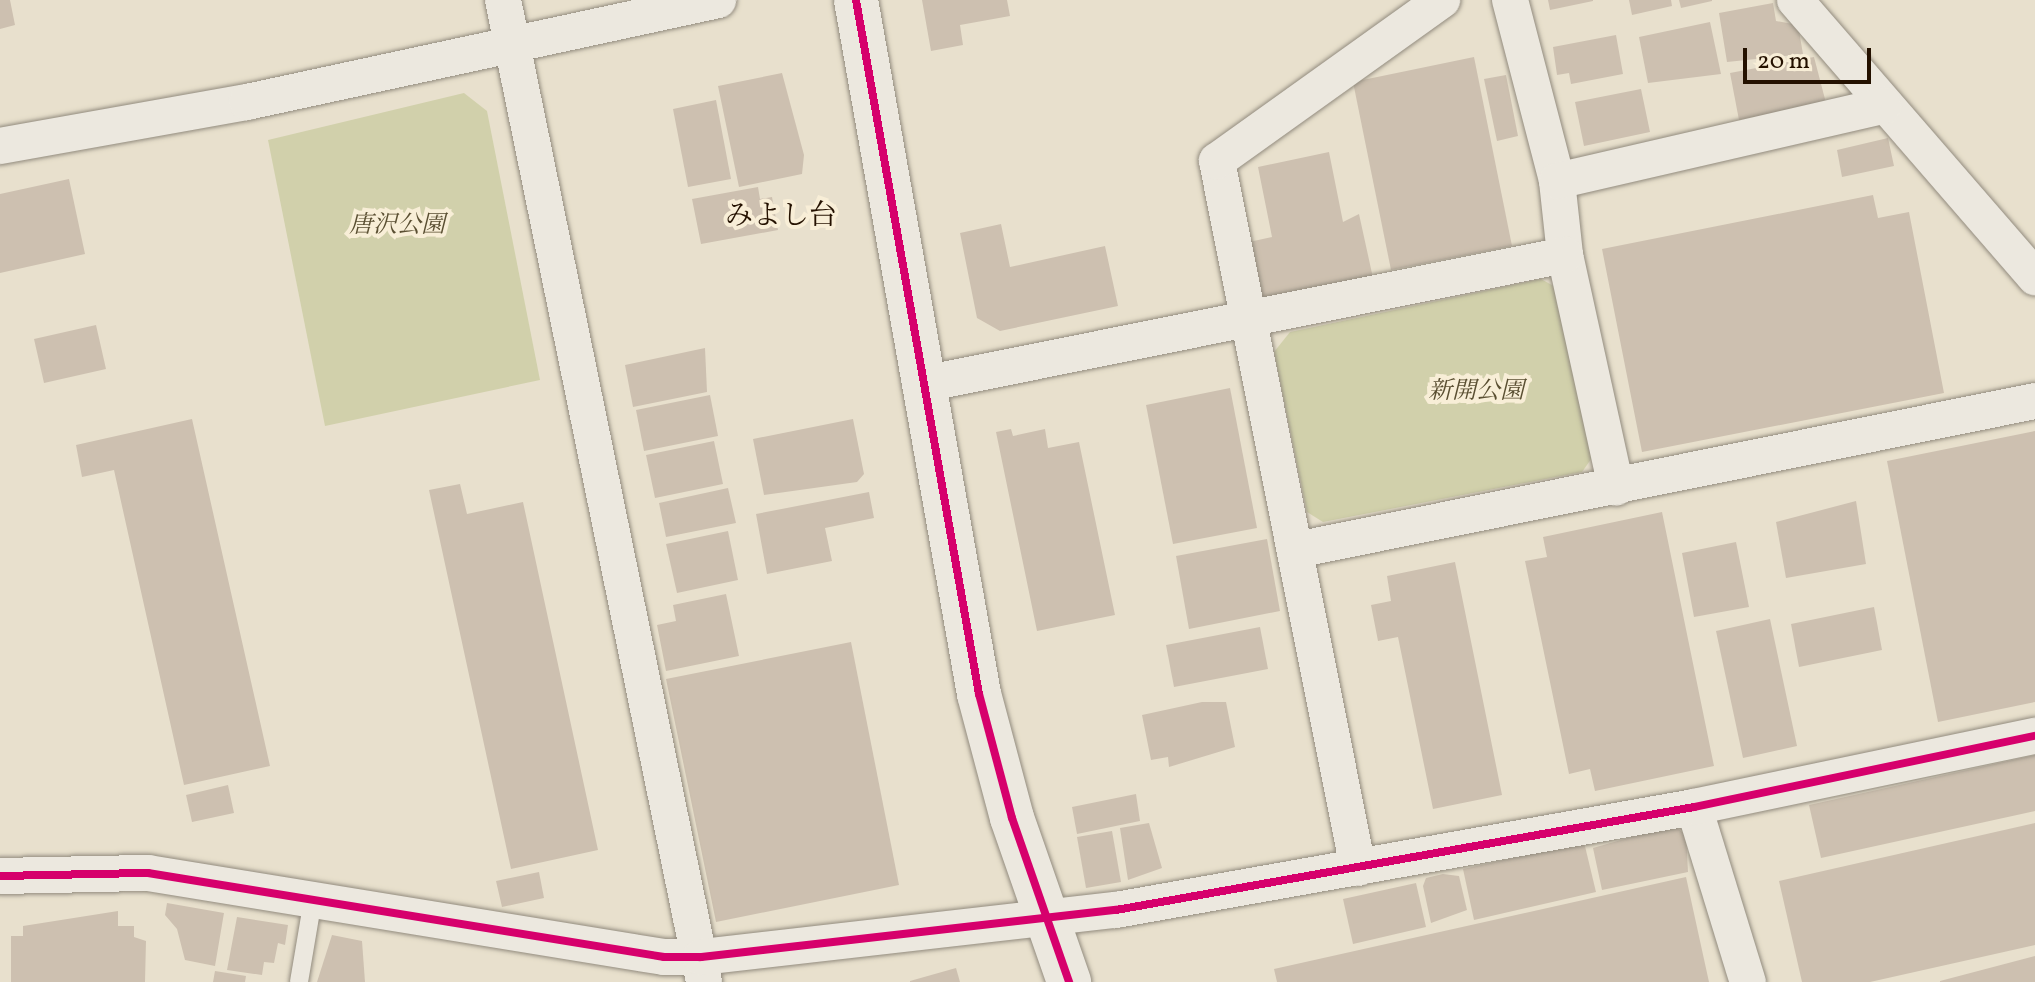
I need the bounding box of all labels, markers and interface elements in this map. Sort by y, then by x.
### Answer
scale bar [1747,32,1875,82]
text: 20 m [1757,45,1810,79]
district label: みよし台 [725,200,837,234]
park label: 唐沢公園 [349,213,445,241]
park label: 新開公園 [1428,379,1524,407]

